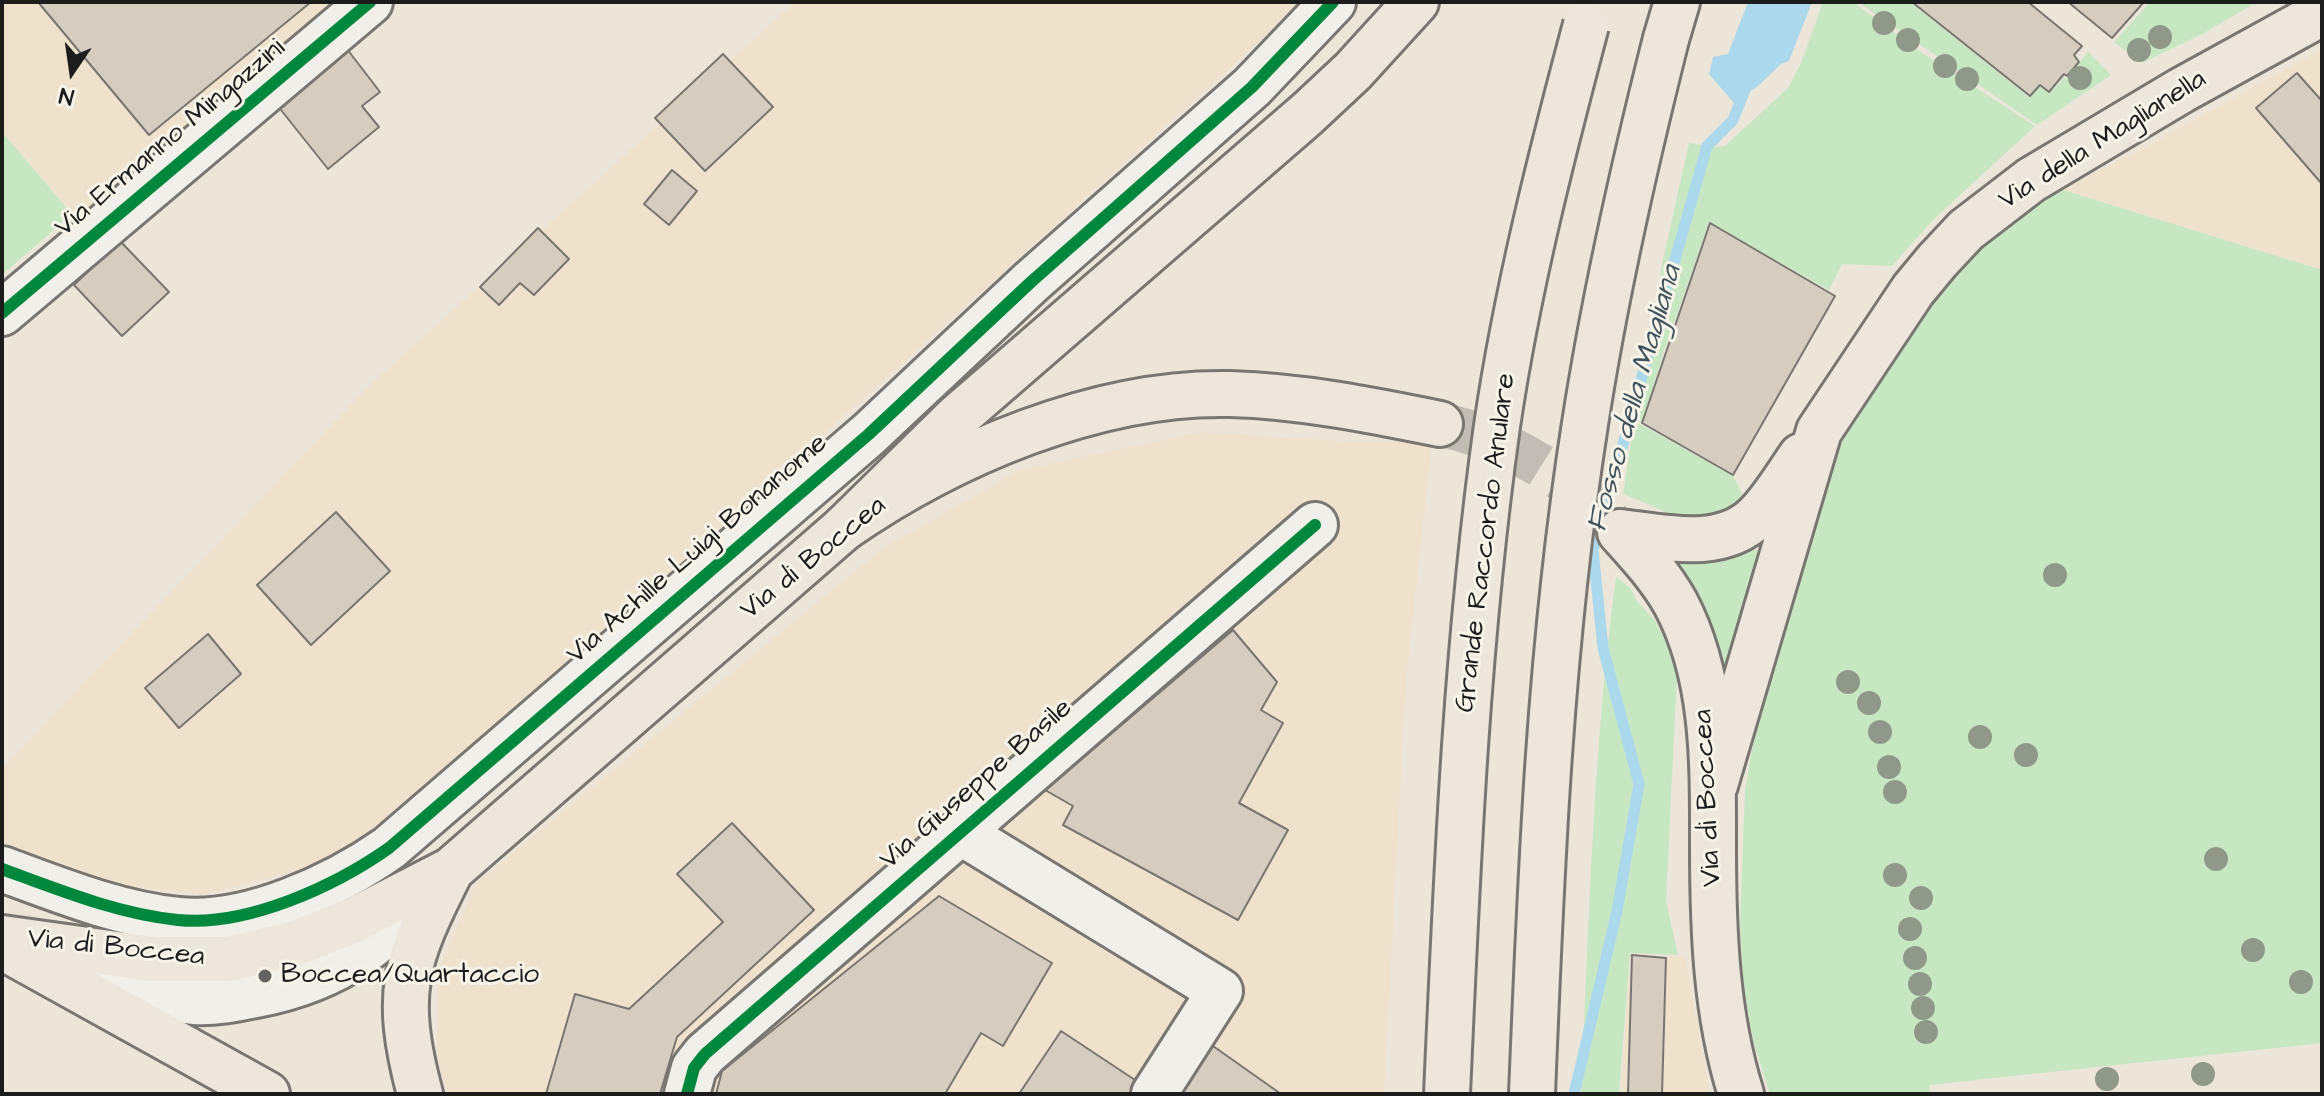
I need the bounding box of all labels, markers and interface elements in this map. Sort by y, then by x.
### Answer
north arrow [32,32,112,112]
street label: Via Ermanno Mingazzini [49,33,293,245]
street label: Via della Maglianella [1993,64,2213,218]
text: N [56,79,77,113]
water label: Fosso della Magliana [1581,262,1691,536]
street label: Grande Raccordo Anulare [1450,372,1524,714]
street label: Via Achille Luigi Bonanome [561,428,835,672]
street label: Via di Boccea [734,490,894,628]
street label: Via Giuseppe Basile [874,692,1080,878]
street label: Via di Boccea [1688,708,1730,888]
street label: Via di Boccea [26,923,206,975]
place label: Boccea/Quartaccio [281,959,539,993]
marker: Boccea/Quartaccio [256,967,274,985]

